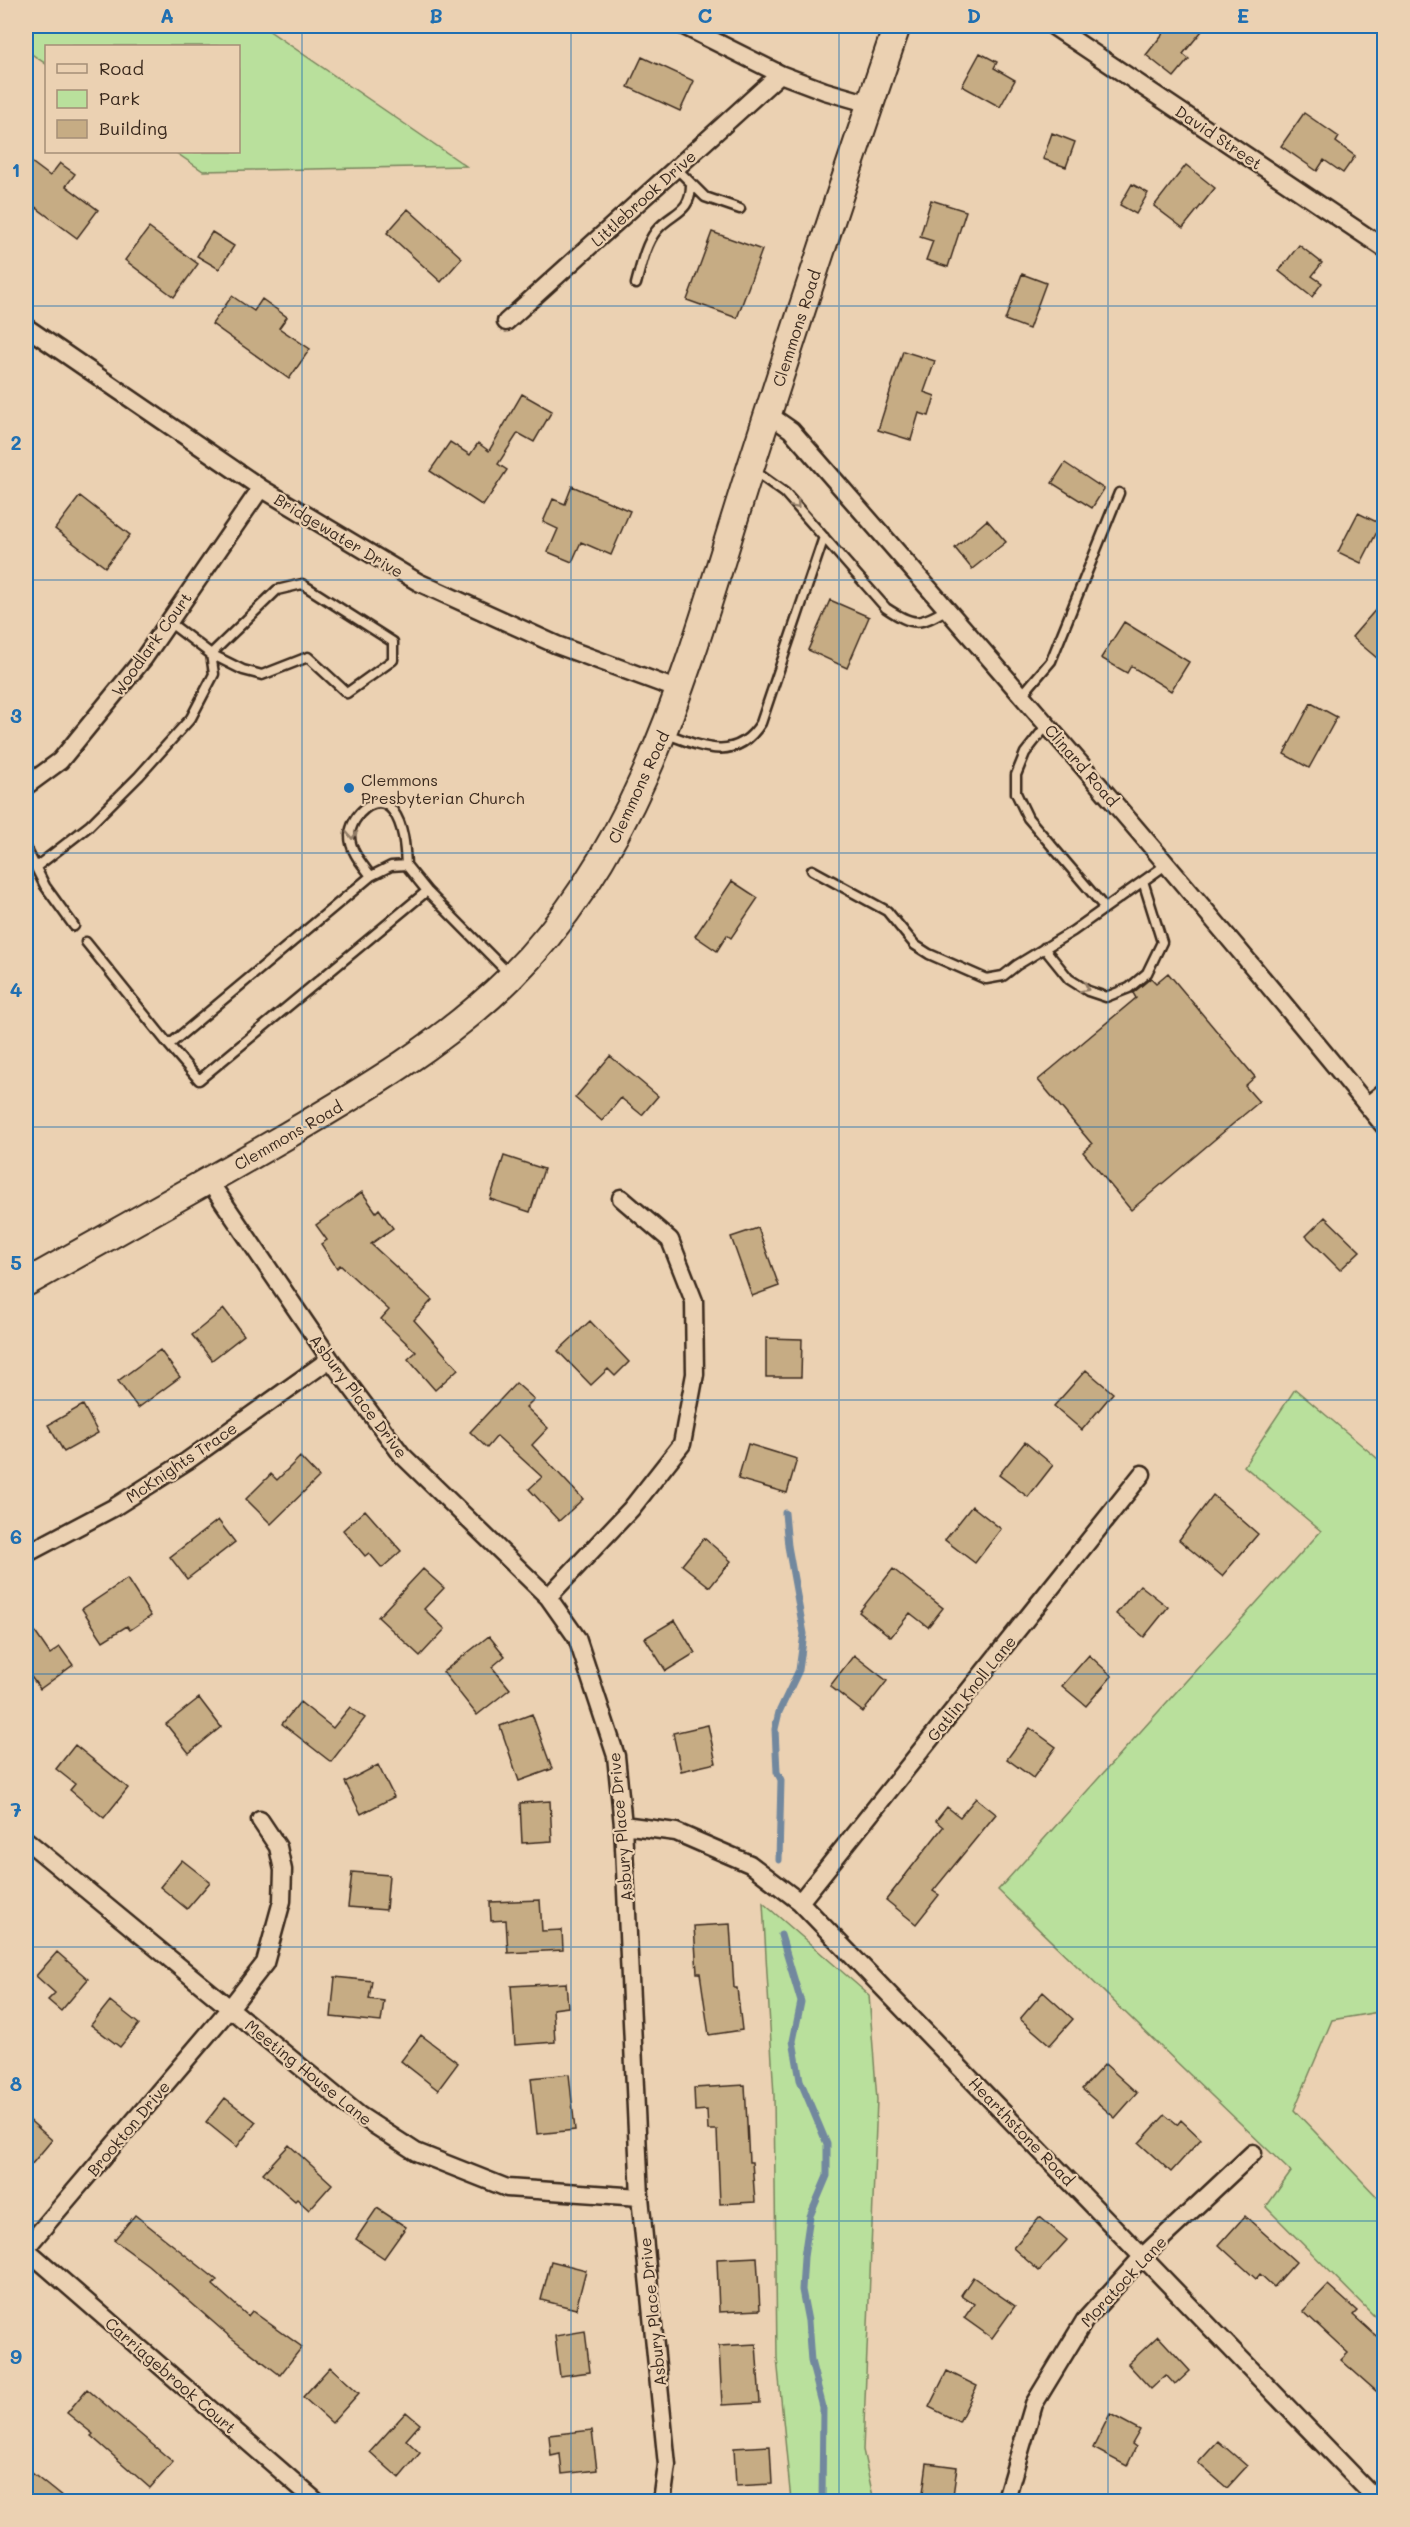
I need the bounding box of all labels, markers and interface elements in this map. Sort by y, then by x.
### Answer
text: A [160,2,174,28]
text: B [429,2,443,28]
text: C [698,2,713,28]
text: D [967,2,981,28]
text: E [1237,2,1249,28]
legend [45,45,240,153]
text: Road [99,56,144,80]
text: Park [99,86,140,110]
street label: David Street [1171,100,1267,174]
text: Building [99,116,167,140]
street label: Littlebrook Drive [586,145,700,251]
text: 1 [12,156,20,182]
street label: Clemmons Road [767,267,825,389]
text: 2 [10,429,22,455]
street label: Bridgewater Drive [271,488,407,582]
one-way arrow [789,498,800,509]
street label: Woodlark Court [106,588,196,700]
text: 3 [10,702,22,728]
street label: Clinard Road [1041,719,1123,811]
street label: Clemmons Road [603,727,673,847]
place label: Clemmons Presbyterian Church [361,769,525,808]
marker: Clemmons Presbyterian Church [342,781,356,795]
one-way arrow [346,831,358,840]
text: 4 [10,976,23,1002]
one-way arrow [1079,981,1090,993]
street label: Clemmons Road [230,1095,346,1175]
text: 5 [10,1249,22,1275]
street label: Asbury Place Drive [306,1330,412,1462]
street label: McKnights Trace [121,1417,241,1507]
text: 6 [10,1523,22,1549]
street label: Gatlin Knoll Lane [922,1631,1020,1745]
street label: Asbury Place Drive [603,1751,637,1903]
text: 7 [10,1796,22,1822]
street label: Meeting House Lane [241,2014,377,2130]
text: 8 [10,2070,22,2096]
street label: Hearthstone Road [965,2072,1079,2190]
street label: Brookton Drive [82,2076,174,2180]
street label: Moratock Lane [1075,2231,1171,2331]
street label: Asbury Place Drive [634,2236,670,2388]
street label: Carriagebrook Court [101,2312,241,2438]
text: 9 [10,2343,22,2369]

